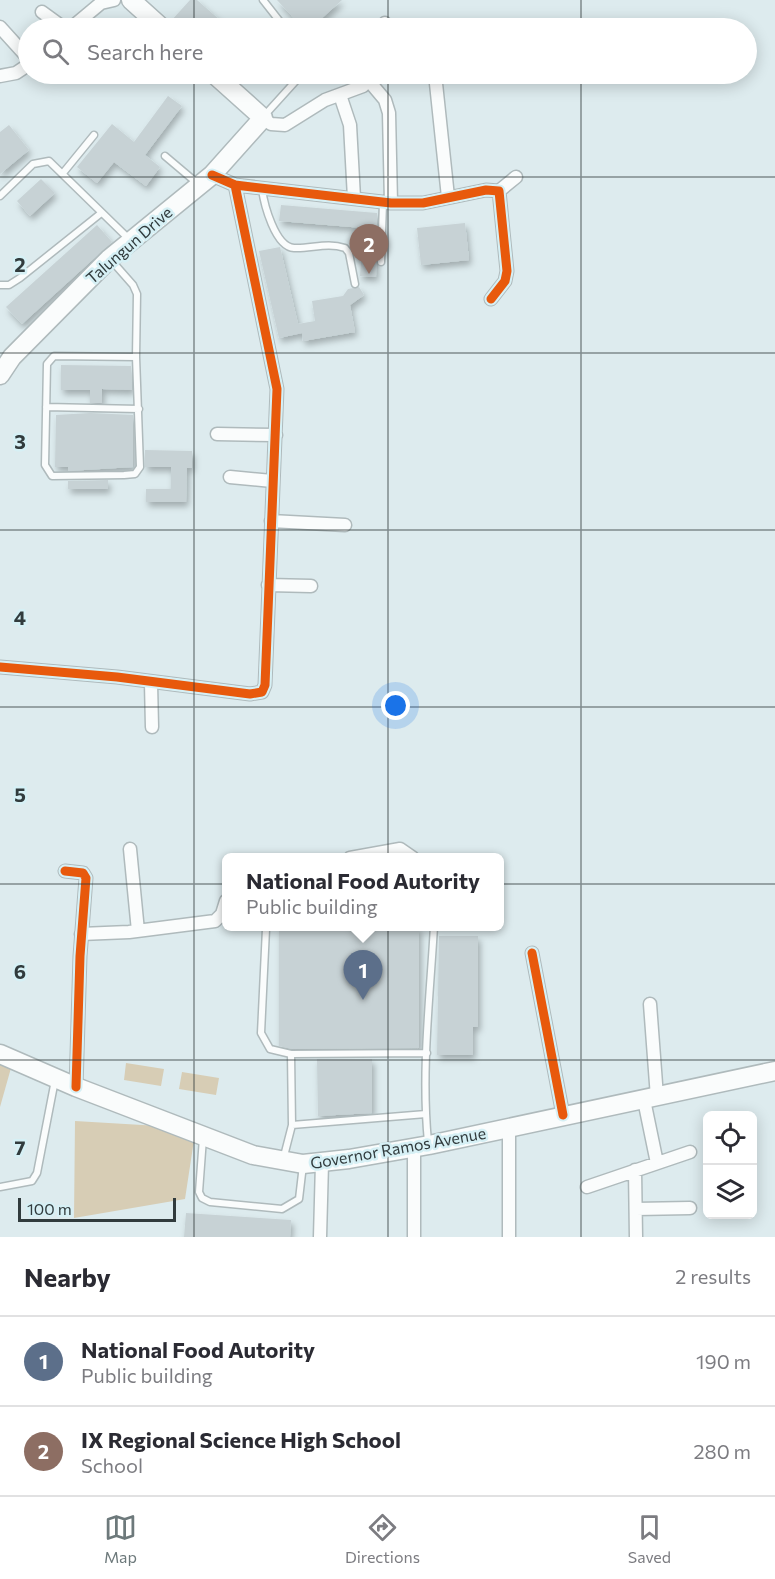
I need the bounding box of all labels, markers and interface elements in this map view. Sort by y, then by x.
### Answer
search box [18,18,757,84]
icon: search [39,35,72,68]
text: Search here [87,38,203,65]
street label: Talungun Drive [82,202,176,287]
pin: 2 [350,224,388,274]
text: 2 [14,252,26,276]
text: 3 [14,429,26,453]
text: 4 [14,605,26,629]
your location [381,691,410,720]
text: 5 [14,782,26,806]
popup [222,853,504,931]
text: National Food Autority [246,867,480,894]
text: Public building [246,894,378,918]
pin: 1 [344,950,382,1000]
text: 6 [14,959,26,983]
map controls [703,1111,757,1219]
button: locate [703,1111,757,1165]
street label: Governor Ramos Avenue [309,1123,487,1172]
text: 7 [15,1135,26,1159]
button: layers [703,1165,757,1219]
scale bar [18,1195,176,1222]
text: 100 m [27,1199,72,1218]
text: Nearby [24,1261,111,1292]
text: 2 results [675,1264,751,1288]
text: National Food Autority [81,1336,315,1363]
text: 1 [39,1349,48,1373]
text: 190 m [696,1349,751,1373]
text: Public building [81,1363,213,1387]
text: IX Regional Science High School [81,1426,401,1453]
text: 2 [38,1439,49,1463]
text: 280 m [693,1439,751,1463]
text: School [81,1453,143,1477]
tab: Map [104,1511,137,1566]
tab: Directions [345,1511,420,1566]
tab: Saved [628,1511,671,1566]

